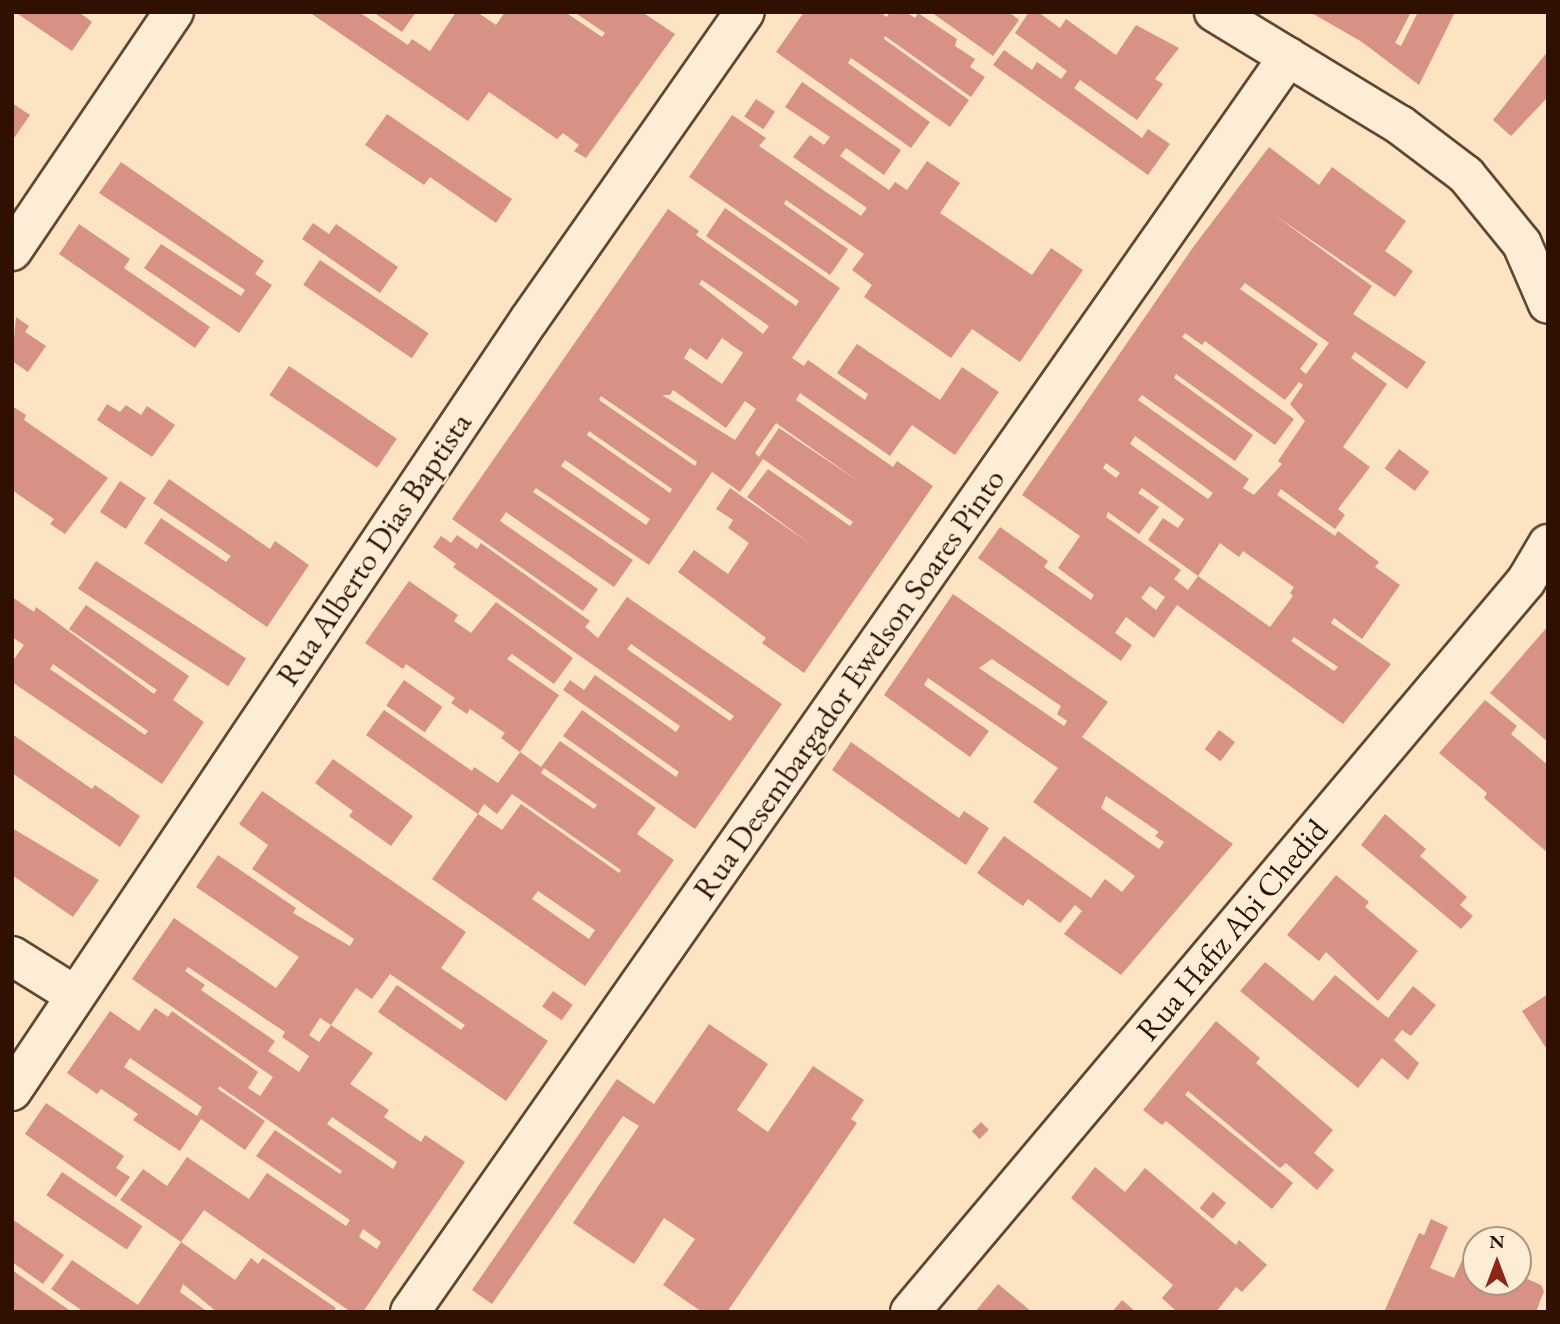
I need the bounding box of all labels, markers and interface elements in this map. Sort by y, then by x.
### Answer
street label: Rua Alberto Dias Baptista [268,405,480,693]
street label: Rua Desembargador Ewelson Soares Pinto [685,461,1013,907]
street label: Rua Hafiz Abi Chedid [1128,812,1336,1048]
north arrow [1462,1226,1532,1296]
text: N [1489,1229,1505,1254]

